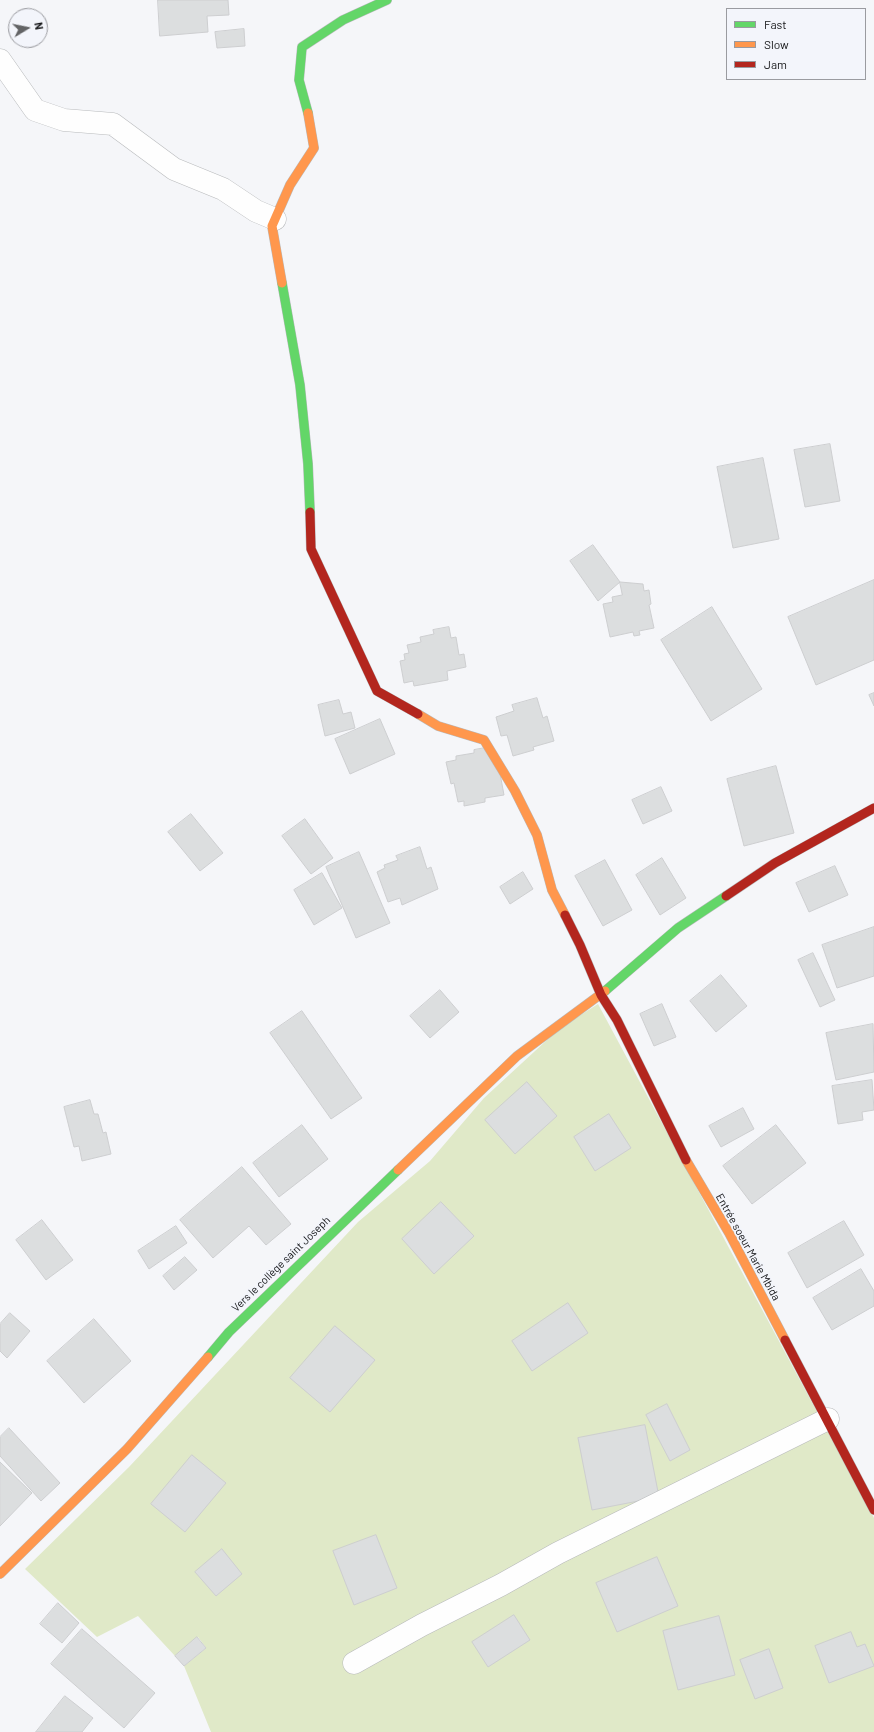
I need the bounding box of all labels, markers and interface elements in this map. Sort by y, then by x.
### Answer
north arrow [8,8,48,48]
legend [726,8,866,80]
text: Fast [764,17,787,31]
text: N [32,21,46,31]
text: Slow [764,37,789,51]
text: Jam [764,57,787,71]
street label: Entrée soeur Marie Mbida [713,1191,783,1303]
street label: Vers le collège saint Joseph [229,1213,333,1315]

